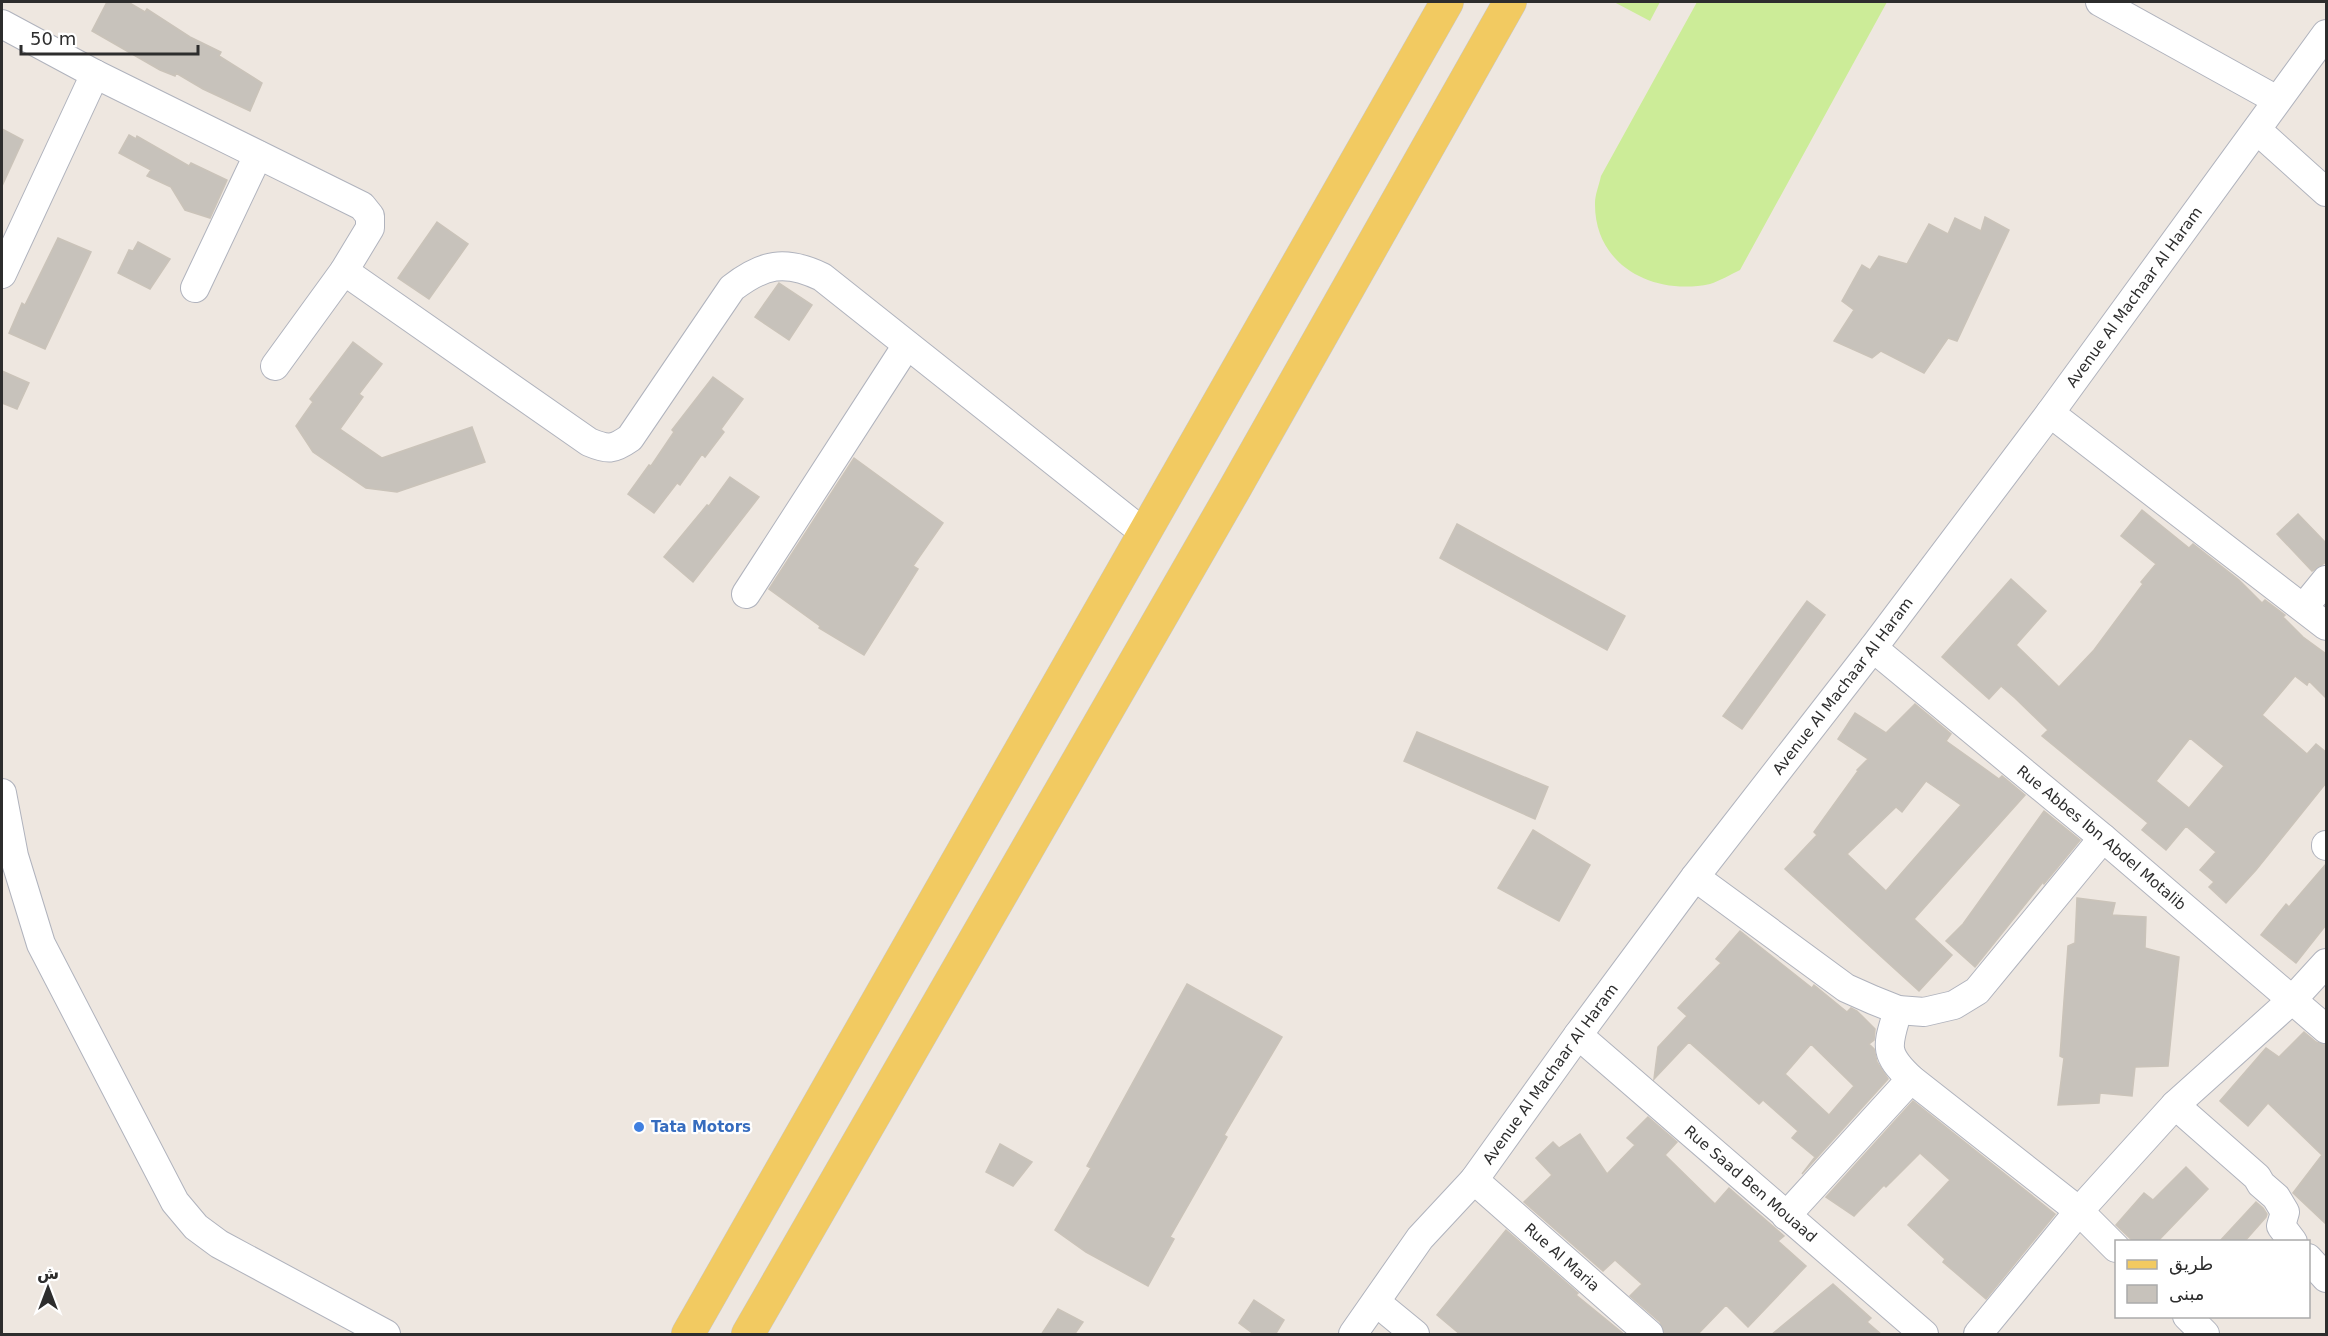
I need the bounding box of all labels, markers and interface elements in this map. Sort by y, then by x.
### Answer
scale bar [21,18,198,56]
text: 50 m [30,28,76,49]
street label: Avenue Al Machaar Al Haram [2063,203,2206,391]
street label: Avenue Al Machaar Al Haram [1769,594,1917,778]
street label: Rue Abbes Ibn Abdel Motalib [2013,762,2190,914]
street label: Avenue Al Machaar Al Haram [1479,980,1622,1168]
place label: Tata Motors [651,1118,751,1136]
marker: Tata Motors [632,1120,646,1134]
street label: Rue Saad Ben Mouaad [1681,1122,1820,1246]
street label: Rue Al Maria [1521,1219,1603,1295]
legend [2115,1240,2310,1318]
text: طريق [2169,1253,2213,1275]
north arrow [18,1258,78,1318]
text: ش [37,1264,59,1283]
text: مبنى [2169,1283,2205,1304]

